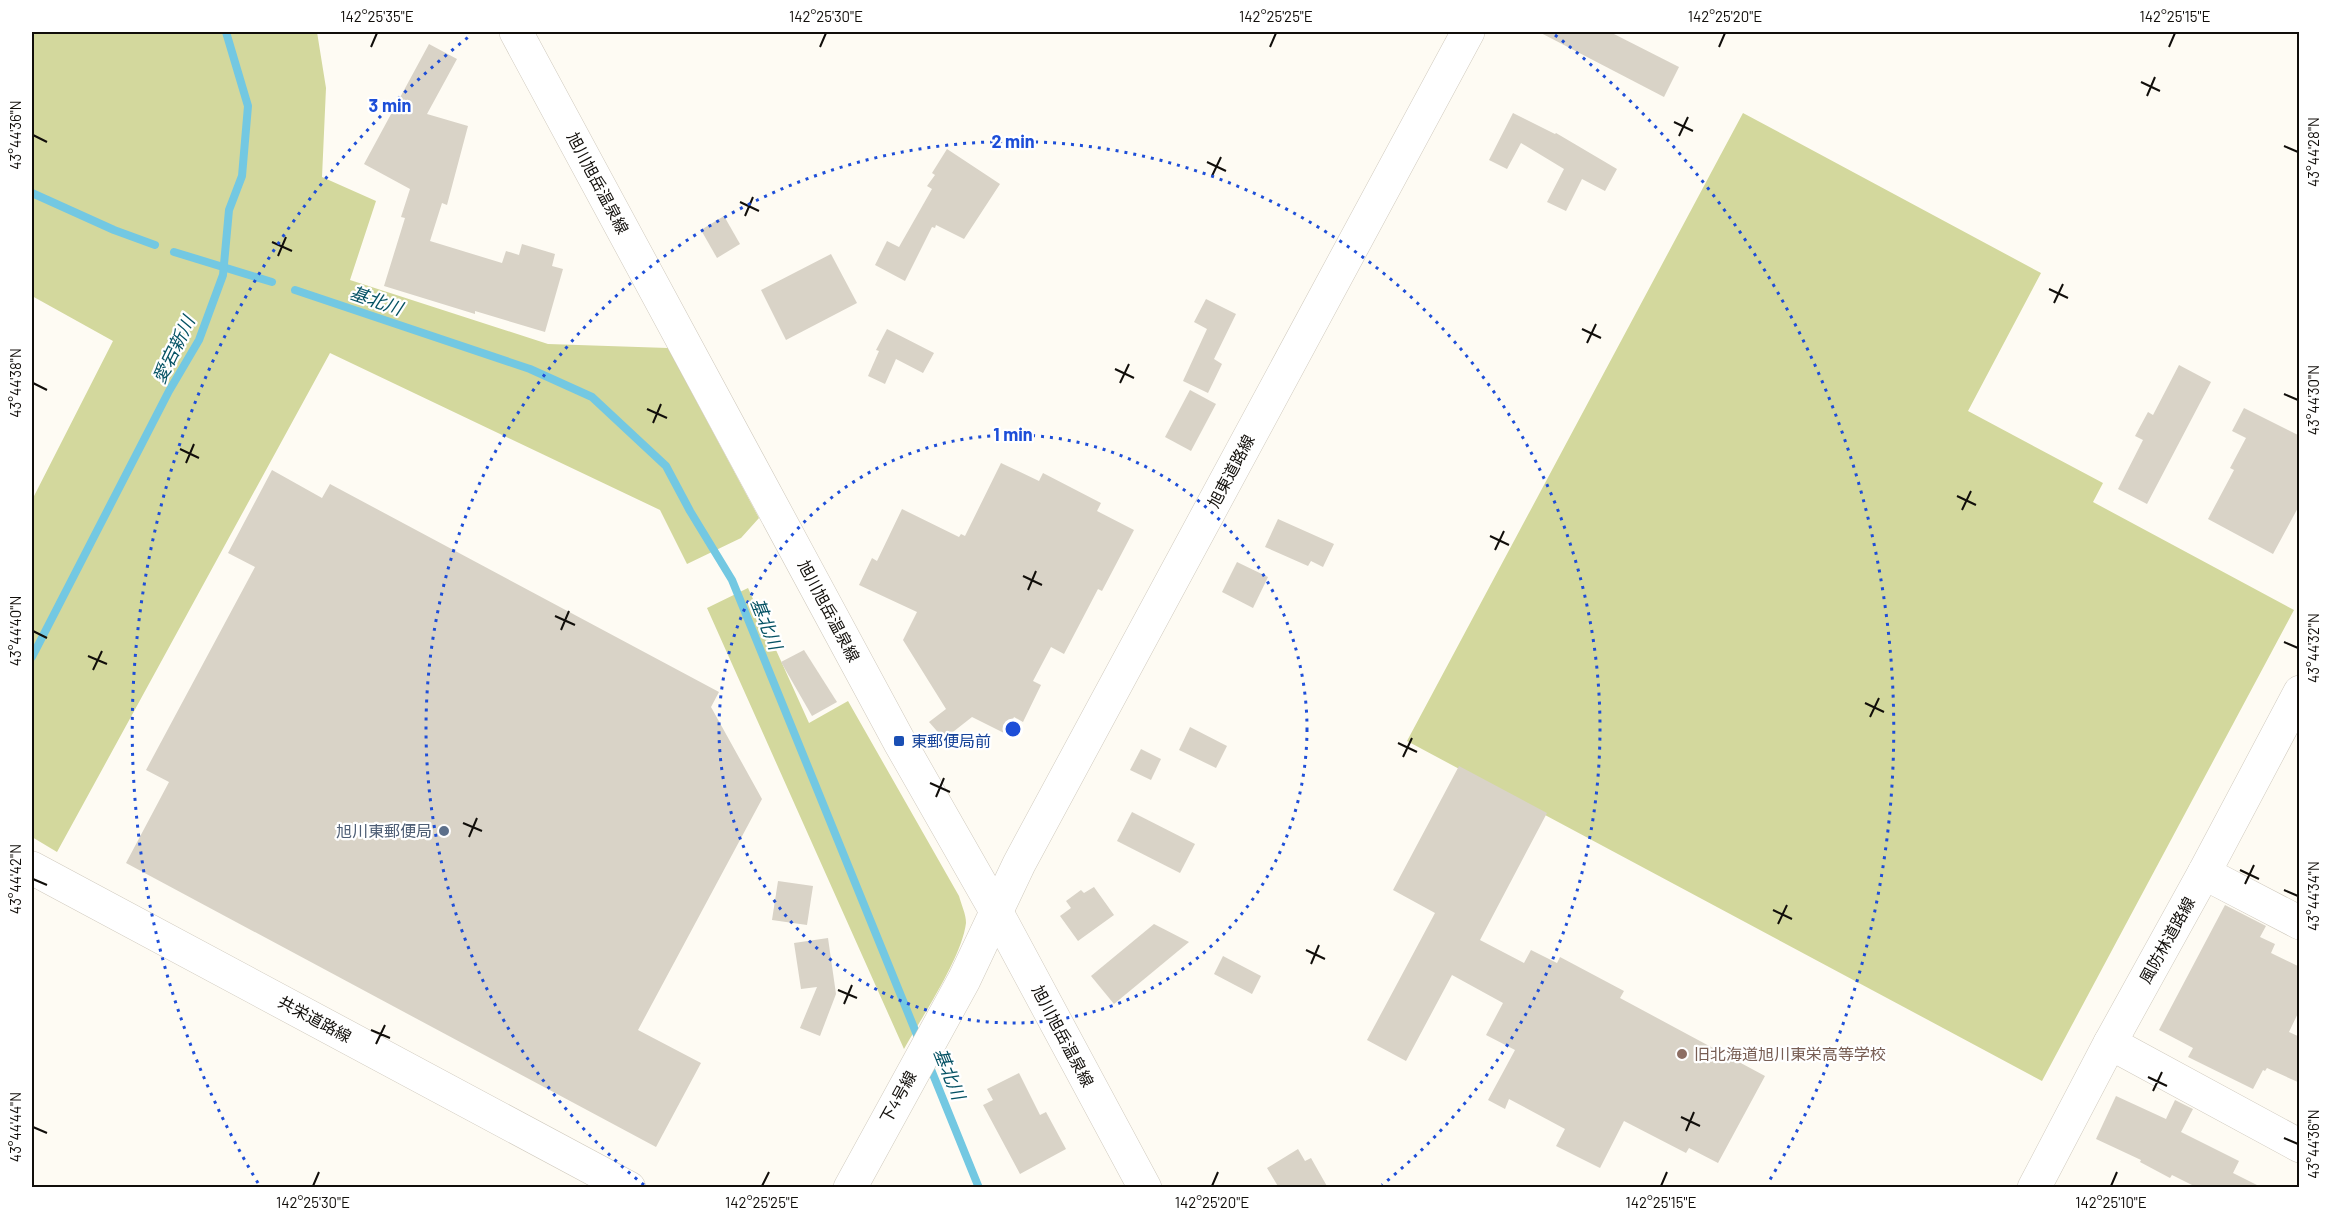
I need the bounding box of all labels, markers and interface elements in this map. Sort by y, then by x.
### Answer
text: 142°25'35"E [340,7,414,25]
text: 142°25'30"E [789,7,863,25]
text: 142°25'25"E [1239,7,1313,25]
text: 142°25'20"E [1688,7,1762,25]
text: 142°25'15"E [2140,7,2210,25]
text: 3 min [369,94,411,116]
text: 43°44'36"N [6,100,24,170]
text: 43°44'28"N [2304,117,2322,187]
street label: 旭川旭岳温泉線 [564,129,633,237]
text: 2 min [991,130,1035,152]
water label: 基北川 [347,281,407,320]
water label: 愛宕新川 [147,311,200,387]
text: 43°44'38"N [6,348,24,418]
text: 43°44'30"N [2304,365,2322,435]
text: 1 min [993,423,1033,445]
street label: 旭東道路線 [1203,431,1258,511]
street label: 旭川旭岳温泉線 [795,557,864,665]
water label: 基北川 [747,594,788,655]
text: 43°44'40"N [6,596,24,666]
text: 43°44'32"N [2304,613,2322,683]
centre of rings [1003,719,1023,739]
place label: 東郵便局前 [911,731,991,750]
marker: 東郵便局前 [892,734,906,748]
place label: 旭川東郵便局 [336,821,432,840]
marker: 旭川東郵便局 [437,824,451,838]
text: 43°44'42"N [6,844,24,914]
text: 43°44'34"N [2304,861,2322,931]
street label: 風防林道路線 [2135,893,2198,986]
street label: 旭川旭岳温泉線 [1029,982,1098,1090]
street label: 共栄道路線 [275,991,355,1046]
water label: 基北川 [930,1044,971,1105]
place label: 旧北海道旭川東栄高等学校 [1694,1044,1886,1063]
marker: 旧北海道旭川東栄高等学校 [1675,1047,1689,1061]
street label: 下4号線 [875,1067,920,1126]
text: 43°44'44"N [6,1092,24,1162]
text: 43°44'36"N [2304,1109,2322,1179]
text: 142°25'30"E [276,1193,350,1211]
text: 142°25'25"E [725,1193,799,1211]
text: 142°25'20"E [1175,1193,1249,1211]
text: 142°25'15"E [1626,1193,1696,1211]
text: 142°25'10"E [2075,1193,2147,1211]

